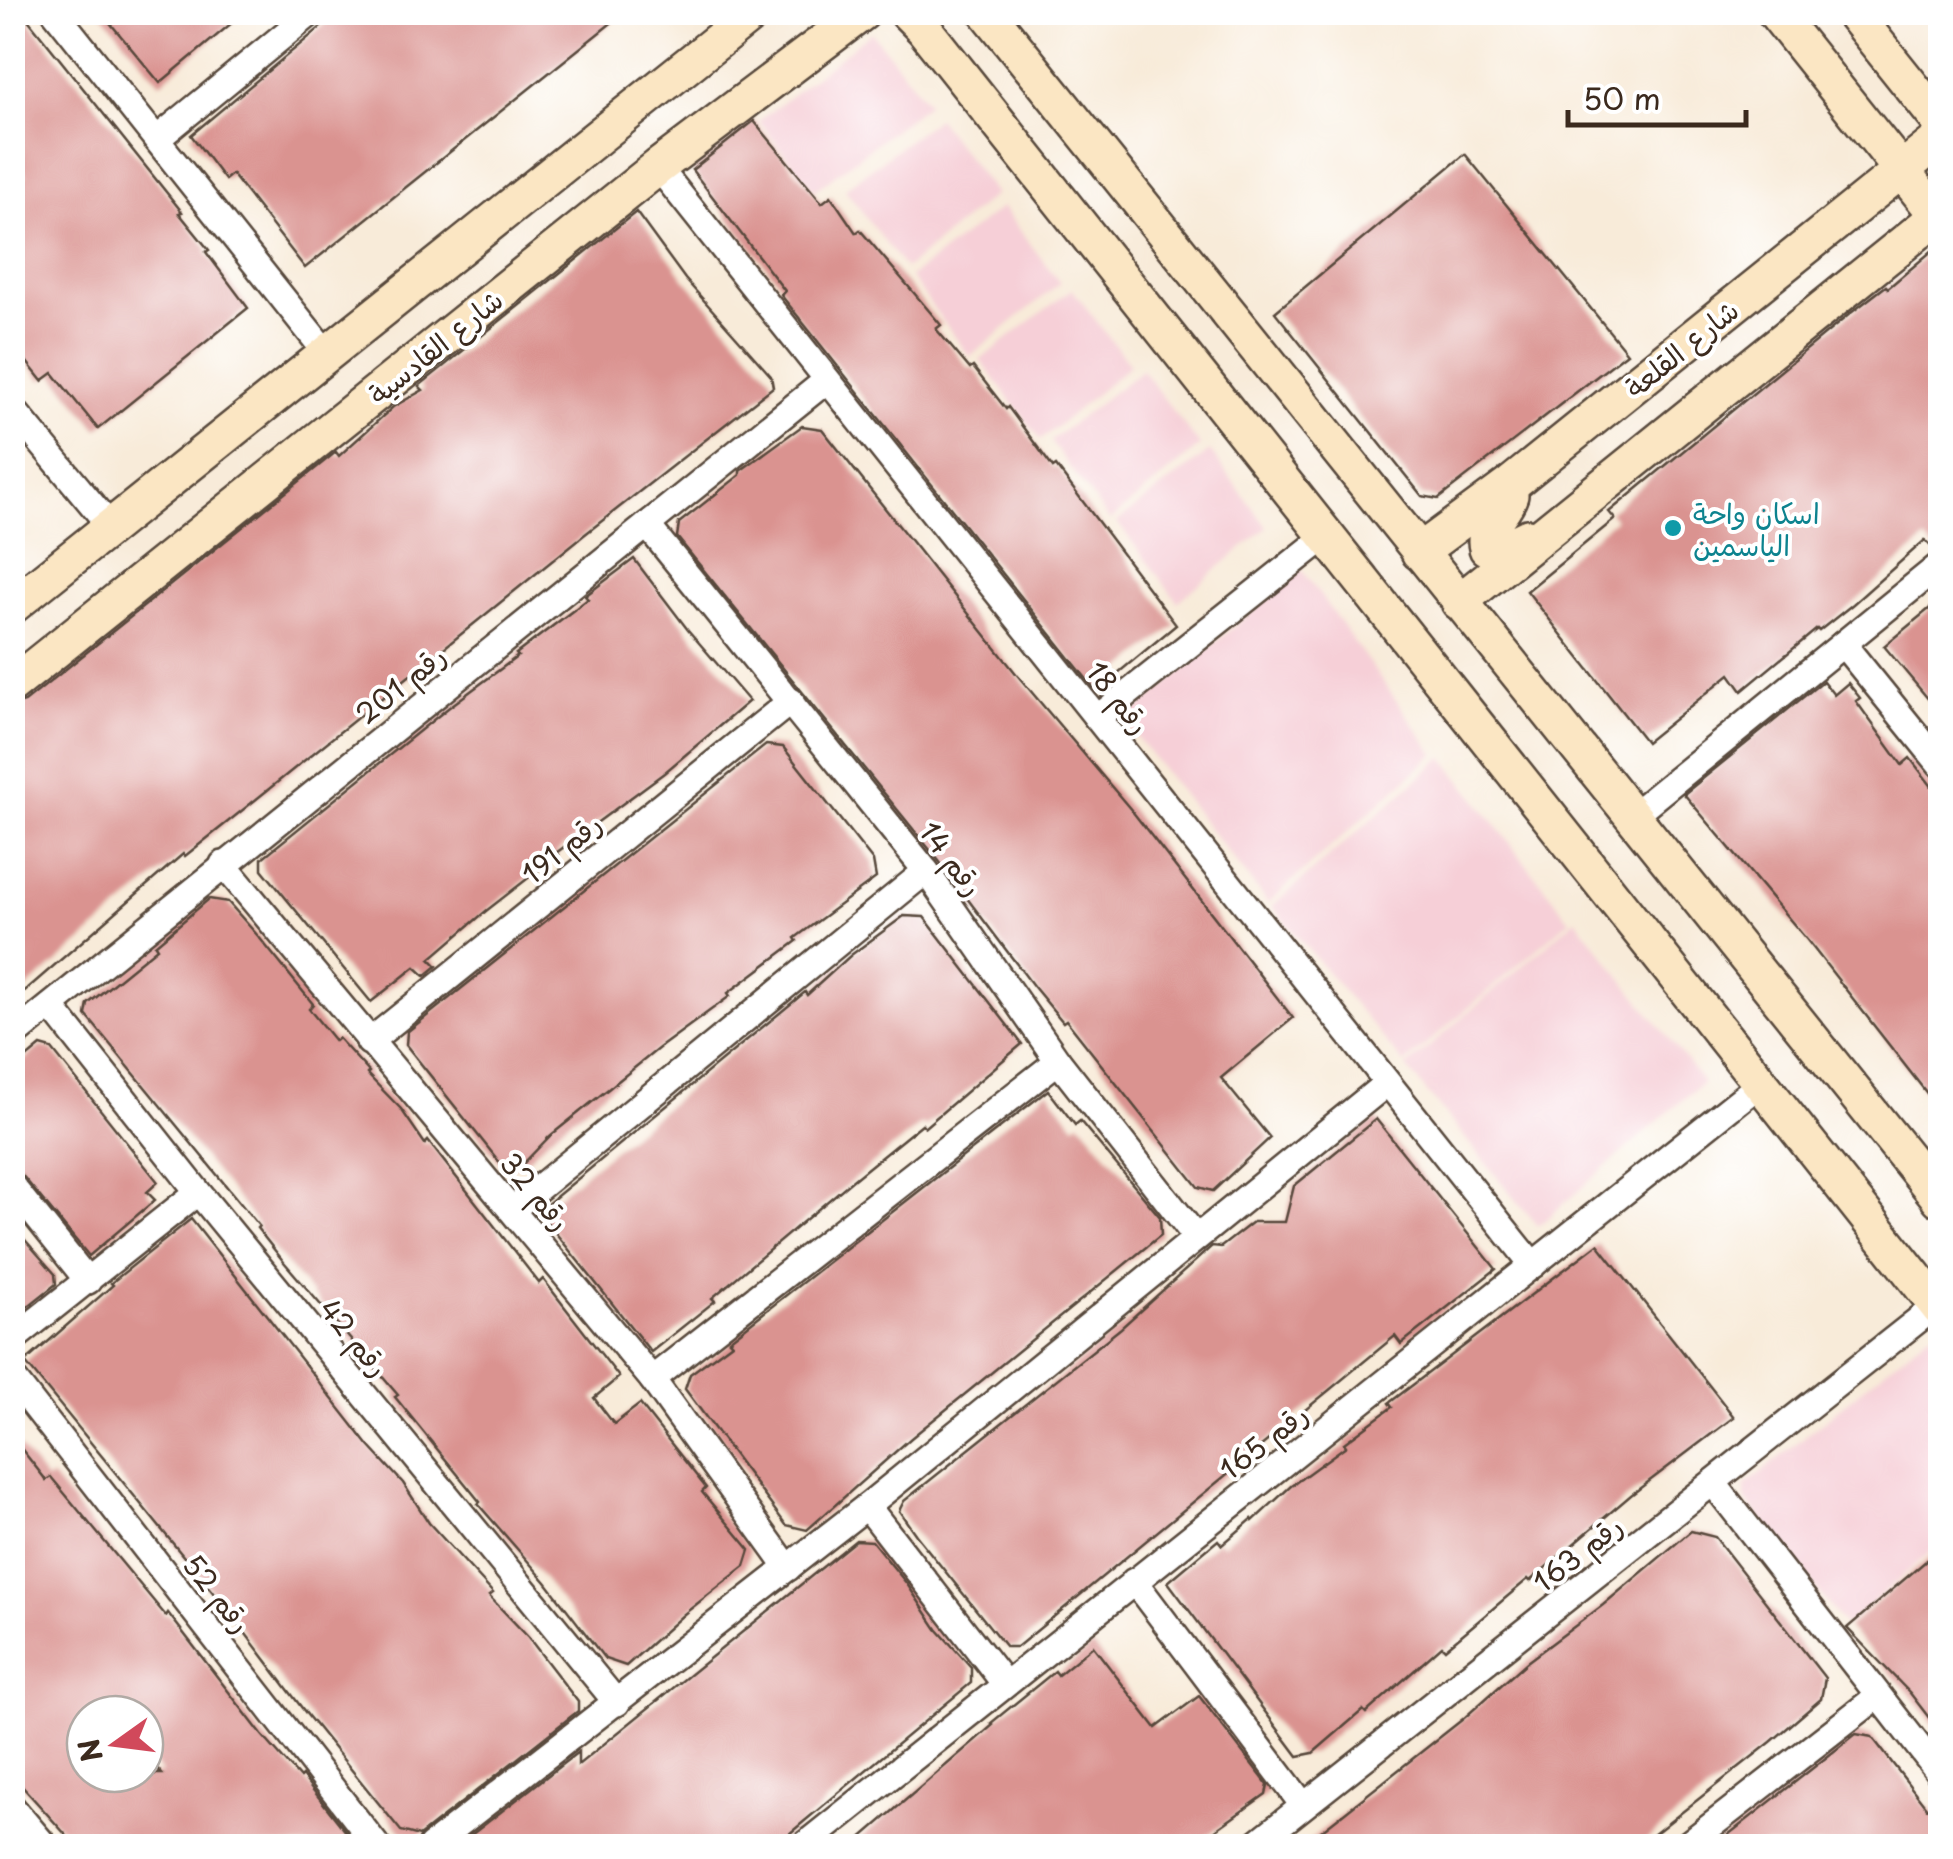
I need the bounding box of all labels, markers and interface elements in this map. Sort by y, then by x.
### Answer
scale bar [1568,65,1746,127]
text: 50 m [1583,75,1661,120]
street label: شارع القادسية [358,278,512,414]
street label: شارع القلعة [1615,289,1747,407]
place label: اسكان واحة الياسمين [1693,491,1820,566]
marker: اسكان واحة الياسمين [1662,517,1684,539]
street label: رقم 201 [346,634,456,735]
street label: رقم 18 [1075,651,1161,744]
street label: رقم 191 [512,802,612,895]
street label: رقم 14 [908,812,994,906]
street label: رقم 32 [489,1143,582,1241]
street label: رقم 42 [308,1289,400,1387]
street label: رقم 165 [1209,1393,1318,1491]
street label: رقم 163 [1523,1504,1632,1603]
street label: رقم 52 [172,1544,263,1643]
north arrow [65,1694,165,1794]
text: N [66,1734,113,1766]

